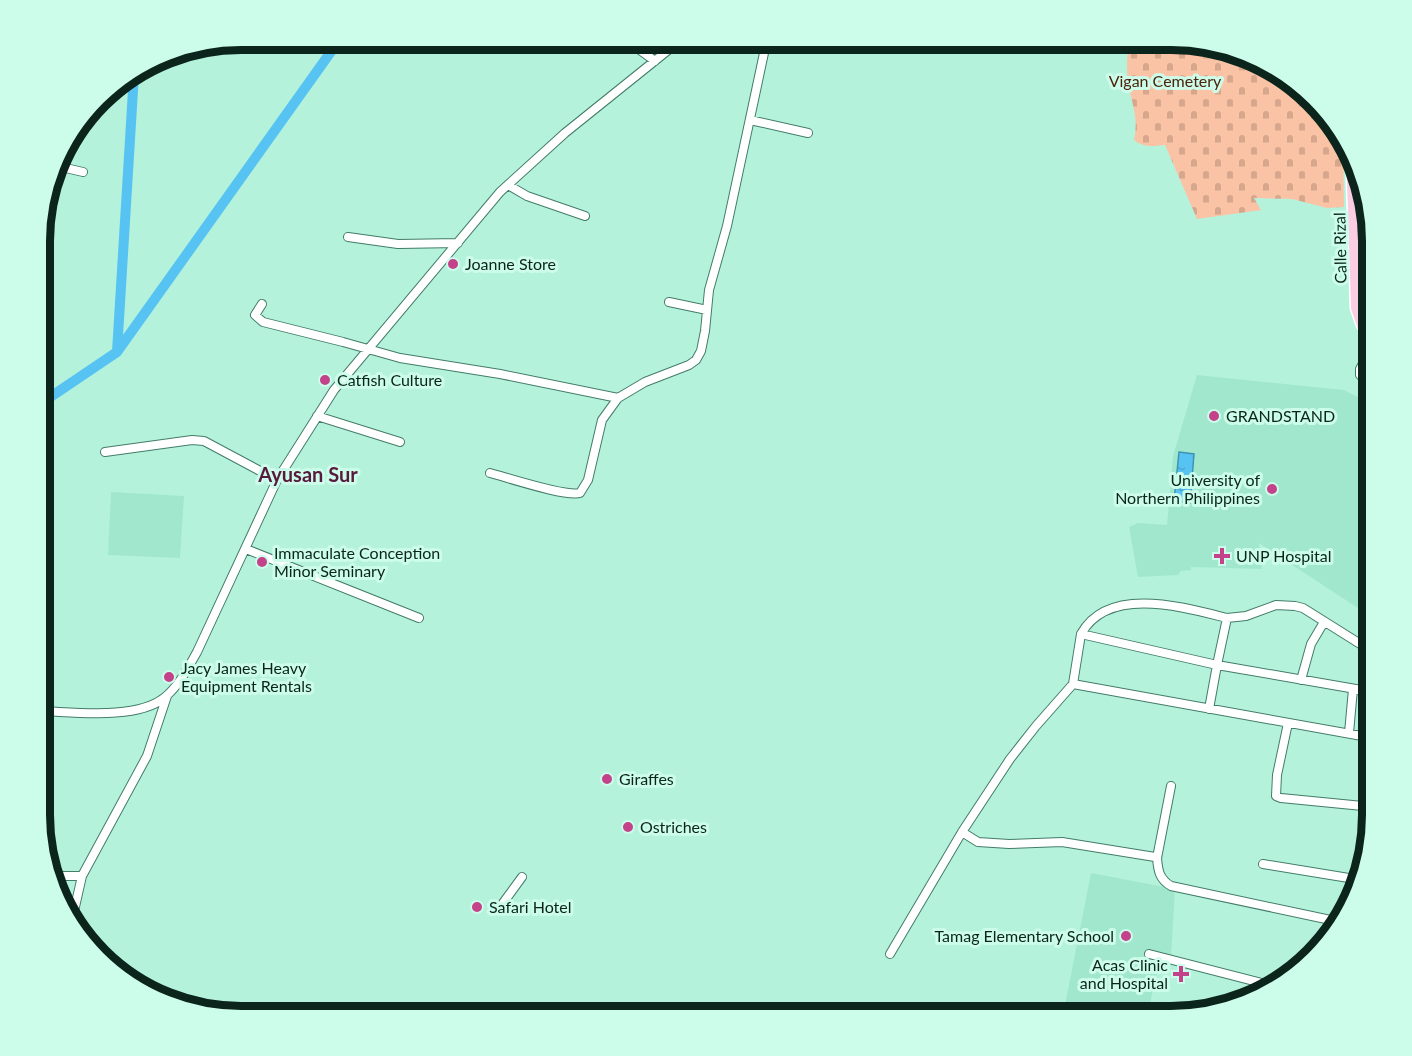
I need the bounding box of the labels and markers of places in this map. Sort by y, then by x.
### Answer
place label: Joanne Store [465,254,556,273]
marker: Joanne Store [446,257,460,271]
place label: Catfish Culture [337,370,442,389]
marker: Catfish Culture [318,373,332,387]
place label: GRANDSTAND [1226,406,1335,425]
marker: GRANDSTAND [1207,409,1221,423]
place label: University of Northern Philippines [1115,470,1260,507]
marker: University of Northern Philippines [1265,482,1279,496]
place label: Immaculate Conception Minor Seminary [274,543,440,580]
place label: UNP Hospital [1236,546,1332,565]
marker: UNP Hospital [1213,547,1231,565]
marker: Immaculate Conception Minor Seminary [255,555,269,569]
place label: Jacy James Heavy Equipment Rentals [181,658,312,695]
marker: Jacy James Heavy Equipment Rentals [162,670,176,684]
place label: Giraffes [619,769,674,788]
marker: Giraffes [600,772,614,786]
place label: Ostriches [640,817,707,836]
marker: Ostriches [621,820,635,834]
place label: Safari Hotel [489,897,572,916]
marker: Safari Hotel [470,900,484,914]
place label: Tamag Elementary School [934,926,1114,945]
marker: Tamag Elementary School [1119,929,1133,943]
place label: Acas Clinic and Hospital [1080,955,1168,992]
marker: Acas Clinic and Hospital [1172,965,1190,983]

